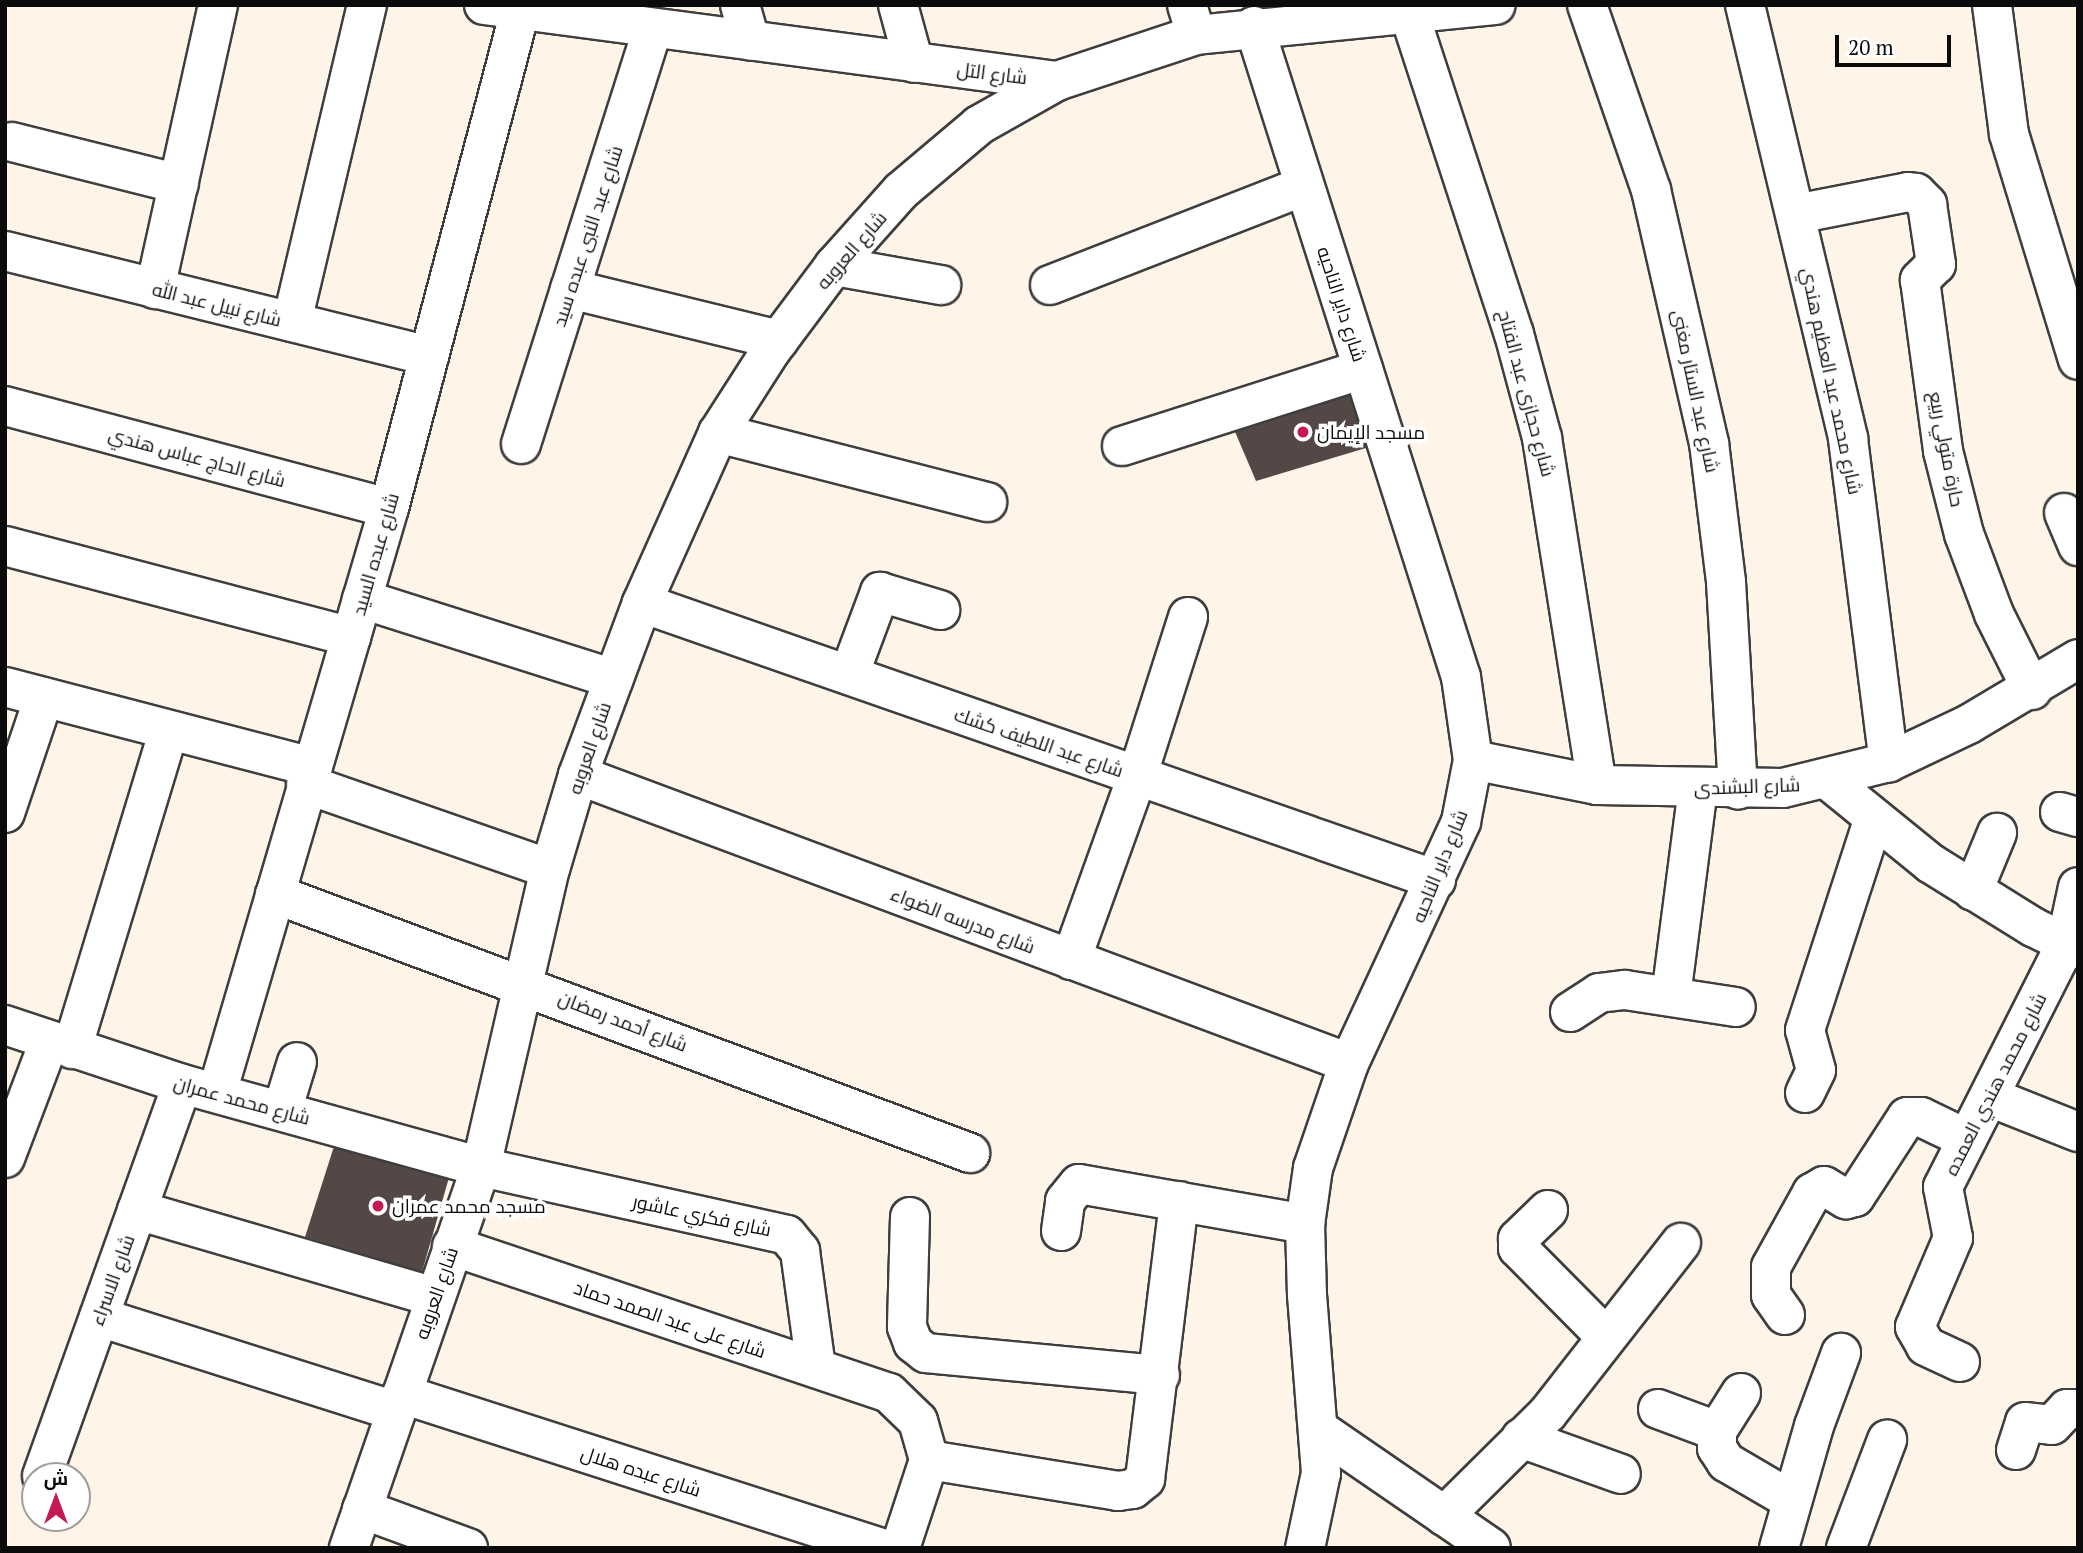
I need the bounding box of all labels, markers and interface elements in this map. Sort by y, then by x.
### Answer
scale bar [1838,21,1954,65]
text: 20 m [1848,33,1894,61]
street label: شارع التل [956,57,1028,89]
street label: شارع عبد النبى عبده سيد [547,143,627,329]
street label: شارع العروبه [811,206,891,294]
street label: شارع داير الناحيه [1313,244,1371,364]
street label: شارع محمد عبد العظيم هندي [1797,265,1867,497]
street label: شارع نبيل عبد الله [150,277,284,331]
street label: شارع حجازى عبد الفتاح [1494,307,1560,479]
street label: شارع عبد الستار مغنى [1668,307,1724,475]
street label: حارة متولي ربيع [1925,389,1969,509]
place label: مسجد الإيمان [1317,421,1425,443]
street label: شارع الحاج عباس هندي [106,422,288,492]
marker: مسجد الإيمان [1295,424,1311,440]
street label: شارع عبده السيد [347,490,403,618]
street label: شارع العروبه [563,699,615,797]
street label: شارع عبد اللطيف كشك [951,702,1127,782]
street label: شارع البشندى [1693,773,1801,799]
street label: شارع داير الناحيه [1406,806,1472,926]
street label: شارع مدرسه الضواء [887,882,1039,958]
street label: شارع أحمد رمضان [555,986,691,1056]
street label: شارع محمد هندي العمده [1939,989,2051,1179]
street label: شارع محمد عمران [171,1071,313,1129]
street label: شارع فكري عاشور [631,1189,773,1241]
place label: مسجد محمد عمران [392,1195,546,1217]
marker: مسجد محمد عمران [370,1198,386,1214]
street label: شارع الاسراء [85,1231,139,1329]
street label: شارع العروبه [410,1244,462,1342]
street label: شارع على عبد الصمد حماد [571,1275,769,1363]
street label: شارع عبده هلال [578,1441,704,1501]
north arrow [21,1462,91,1532]
text: ش [44,1465,68,1490]

